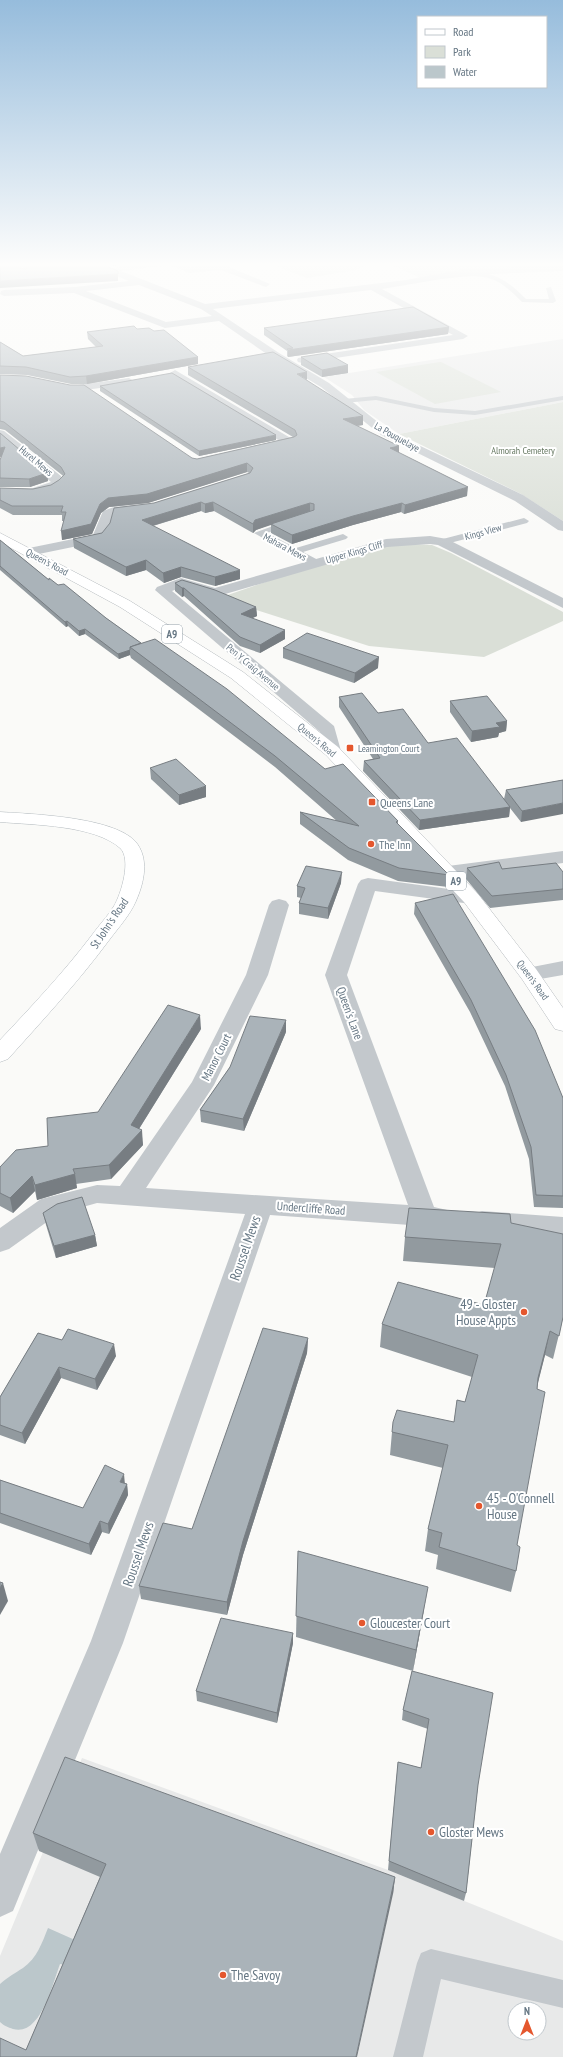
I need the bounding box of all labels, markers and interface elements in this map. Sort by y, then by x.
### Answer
legend [417,16,547,88]
text: Road [453,24,473,39]
text: Park [453,44,471,59]
text: Water [453,64,478,79]
street label: La Pouquelaye [372,419,422,455]
street label: Hurel Mews [16,443,56,479]
park label: Almorah Cemetery [491,444,555,457]
street label: Kings View [463,521,503,543]
street label: Mahara Mews [261,530,309,564]
street label: Upper Kings Cliff [324,538,384,566]
street label: Queen's Road [24,545,70,579]
road number: A9 [162,625,182,643]
street label: Pen Y Craig Avenue [224,641,282,693]
street label: Queen's Road [295,720,339,760]
place label: Leamington Court [358,742,420,755]
marker: Leamington Court [345,743,355,753]
place label: Queens Lane [380,795,433,810]
marker: Queens Lane [367,797,377,807]
place label: The Inn [379,837,410,852]
marker: The Inn [366,839,376,849]
road number: A9 [446,872,466,890]
street label: St John's Road [87,895,131,951]
street label: Queen's Road [514,957,552,1003]
street label: Queen's Lane [334,985,366,1041]
street label: Manor Court [198,1030,235,1083]
street label: Undercliffe Road [276,1198,346,1218]
street label: Roussel Mews [226,1213,265,1283]
place label: 49 - Gloster House Appts [456,1295,516,1329]
marker: 49 - Gloster House Appts [519,1307,529,1317]
place label: 45 - O'Connell House [487,1489,555,1523]
marker: 45 - O'Connell House [474,1501,484,1511]
street label: Roussel Mews [119,1519,158,1589]
place label: Gloucester Court [370,1614,450,1632]
marker: Gloucester Court [357,1618,367,1628]
place label: Gloster Mews [439,1823,504,1841]
marker: Gloster Mews [426,1827,436,1837]
place label: The Savoy [231,1966,281,1984]
marker: The Savoy [218,1970,228,1980]
north arrow [507,2001,547,2041]
text: N [524,2004,530,2018]

